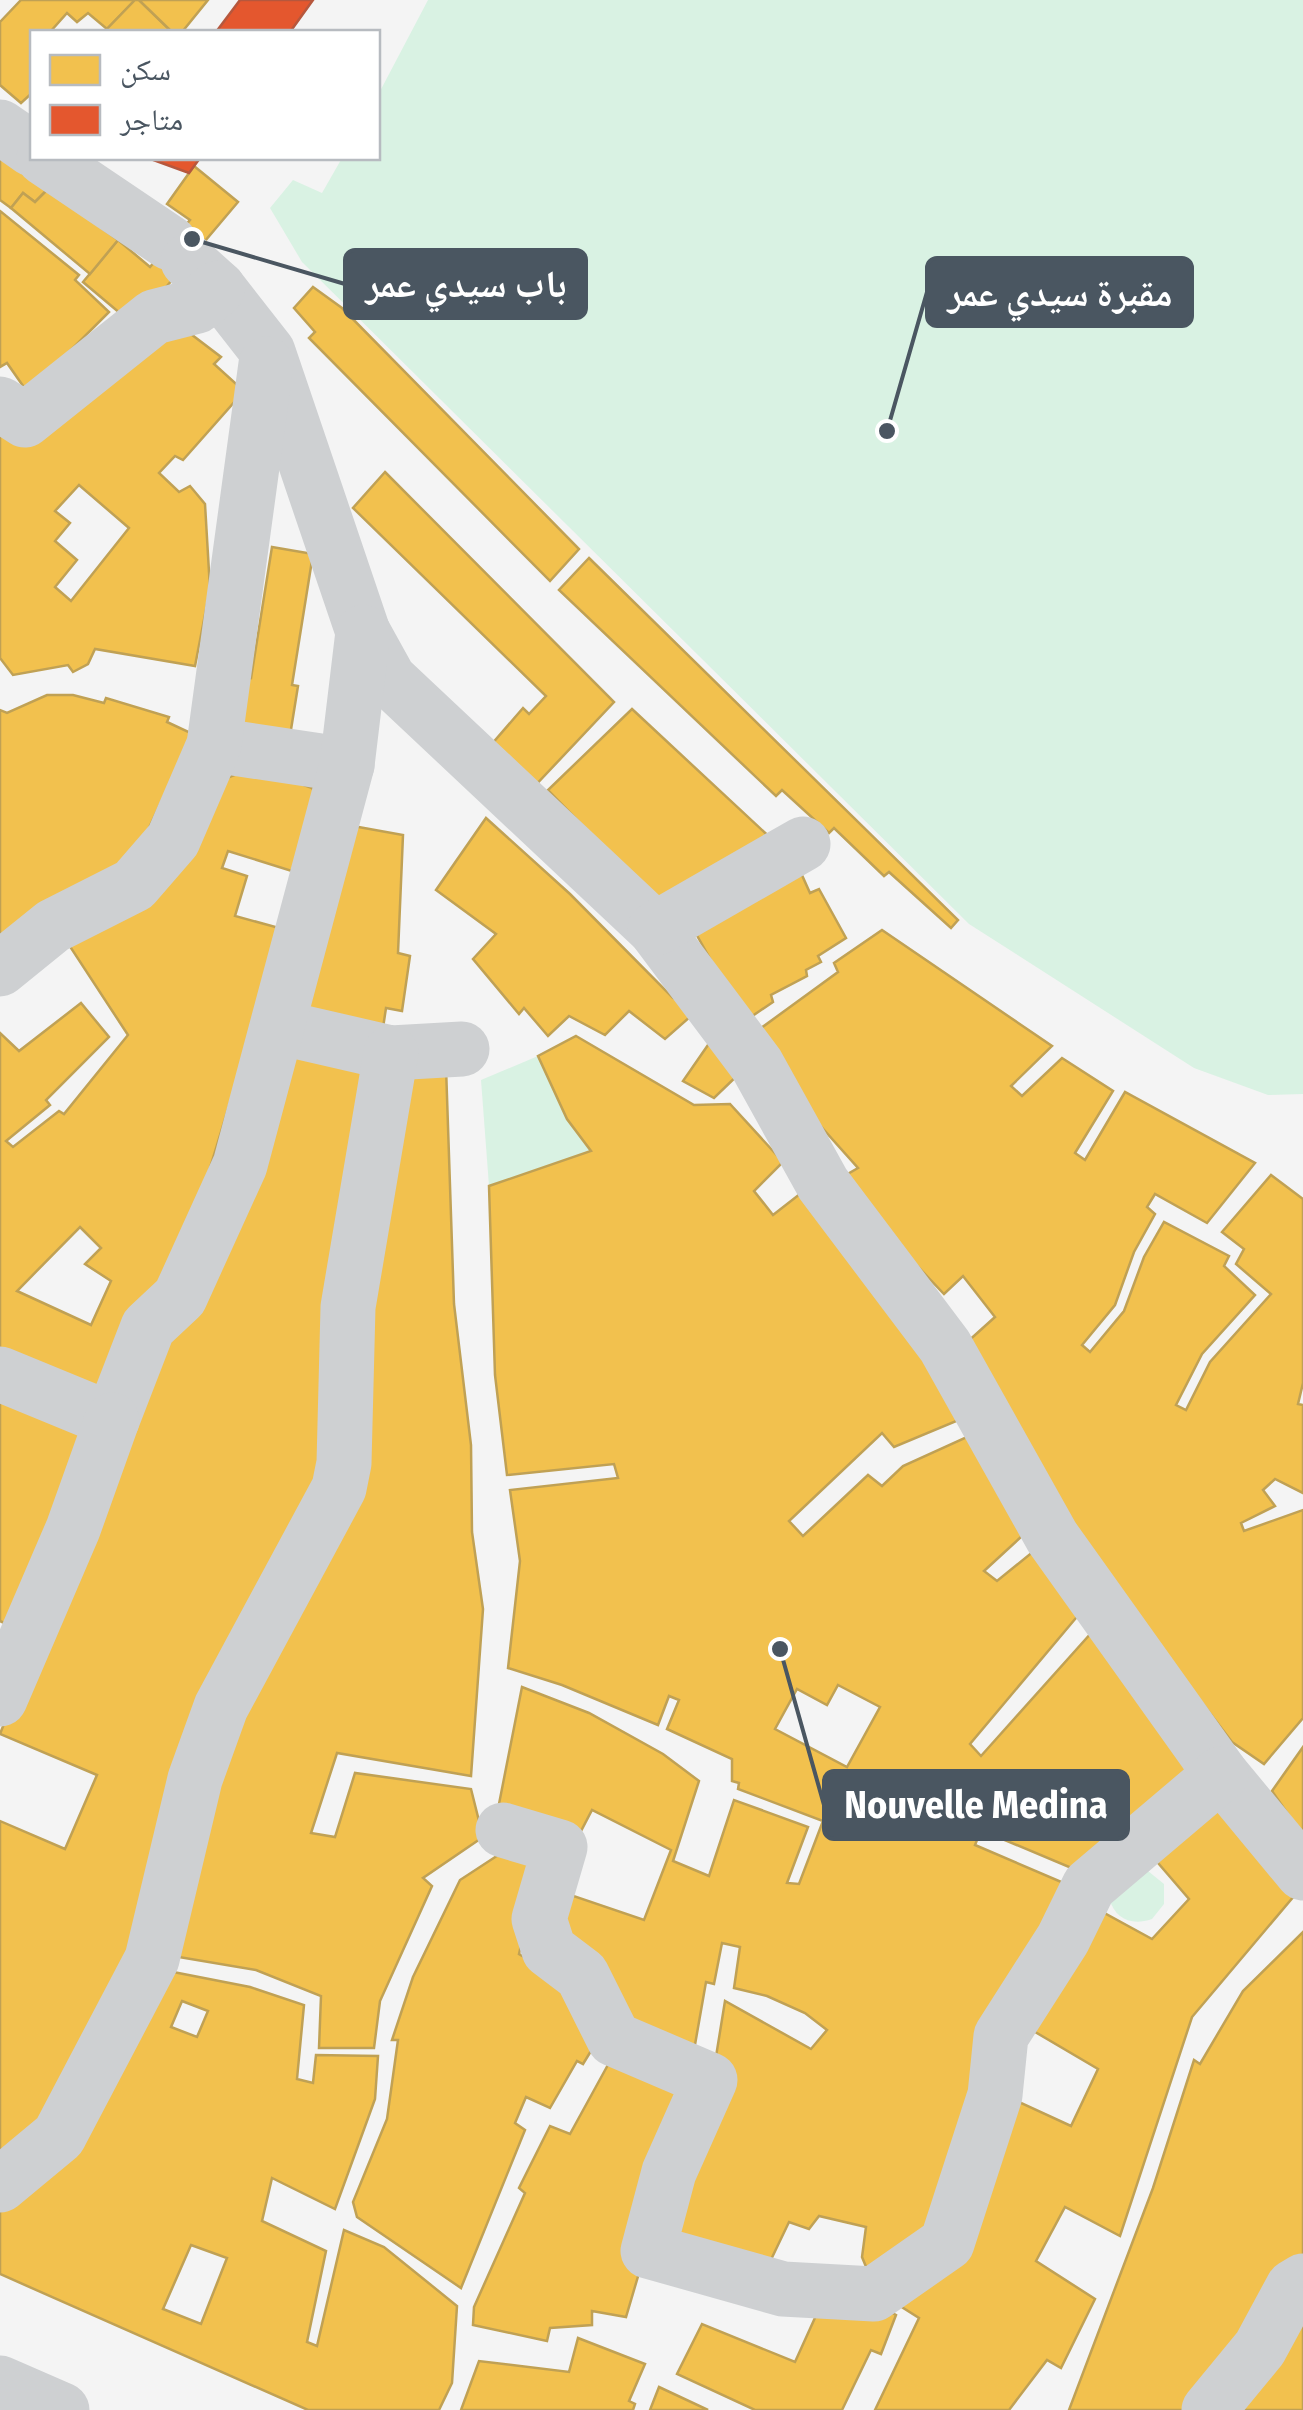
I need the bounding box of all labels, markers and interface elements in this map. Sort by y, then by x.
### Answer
legend [30,30,380,160]
text: سكن [120,52,171,88]
text: متاجر [119,102,183,138]
callout: باب سيدي عمر [345,250,586,318]
callout: مقبرة سيدي عمر [927,258,1192,326]
text: باب سيدي عمر [363,261,567,313]
text: مقبرة سيدي عمر [946,270,1172,322]
callout: Nouvelle Medina [824,1771,1128,1839]
text: Nouvelle Medina [844,1782,1108,1828]

